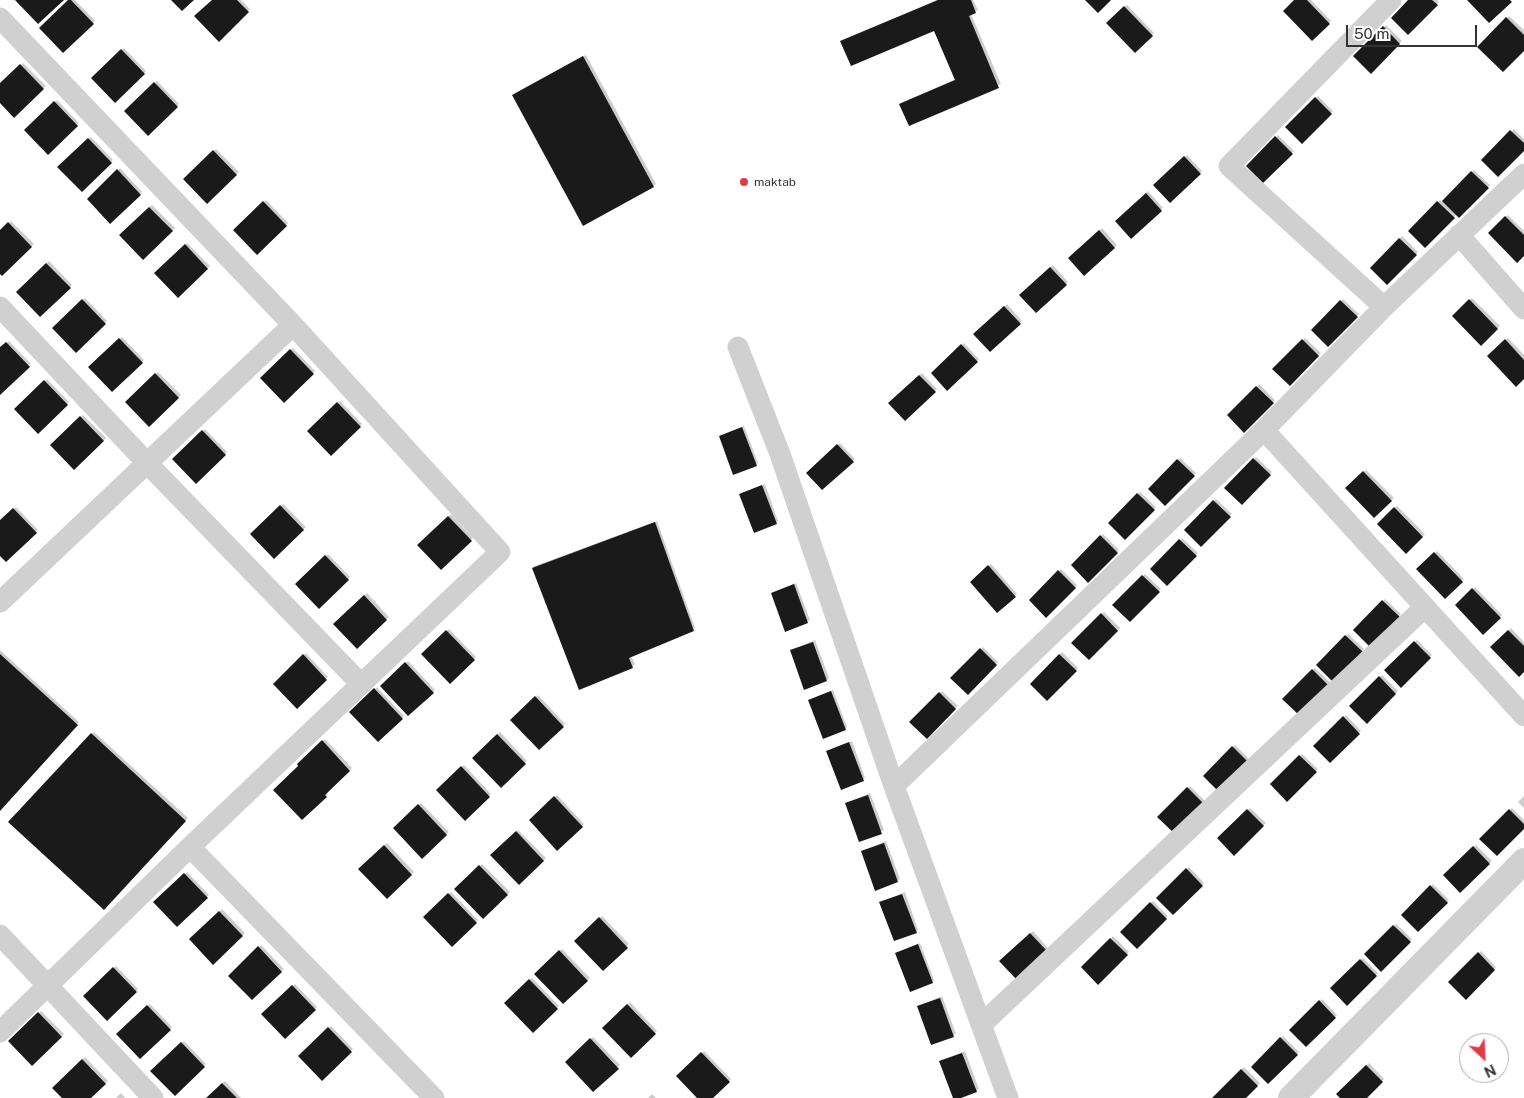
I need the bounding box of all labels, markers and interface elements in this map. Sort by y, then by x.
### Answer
scale bar [1349,15,1480,47]
text: 50 m [1354,25,1389,42]
place label: maktab [754,175,796,189]
marker: maktab [738,176,750,188]
north arrow [1459,1033,1509,1083]
text: N [1482,1061,1498,1080]

